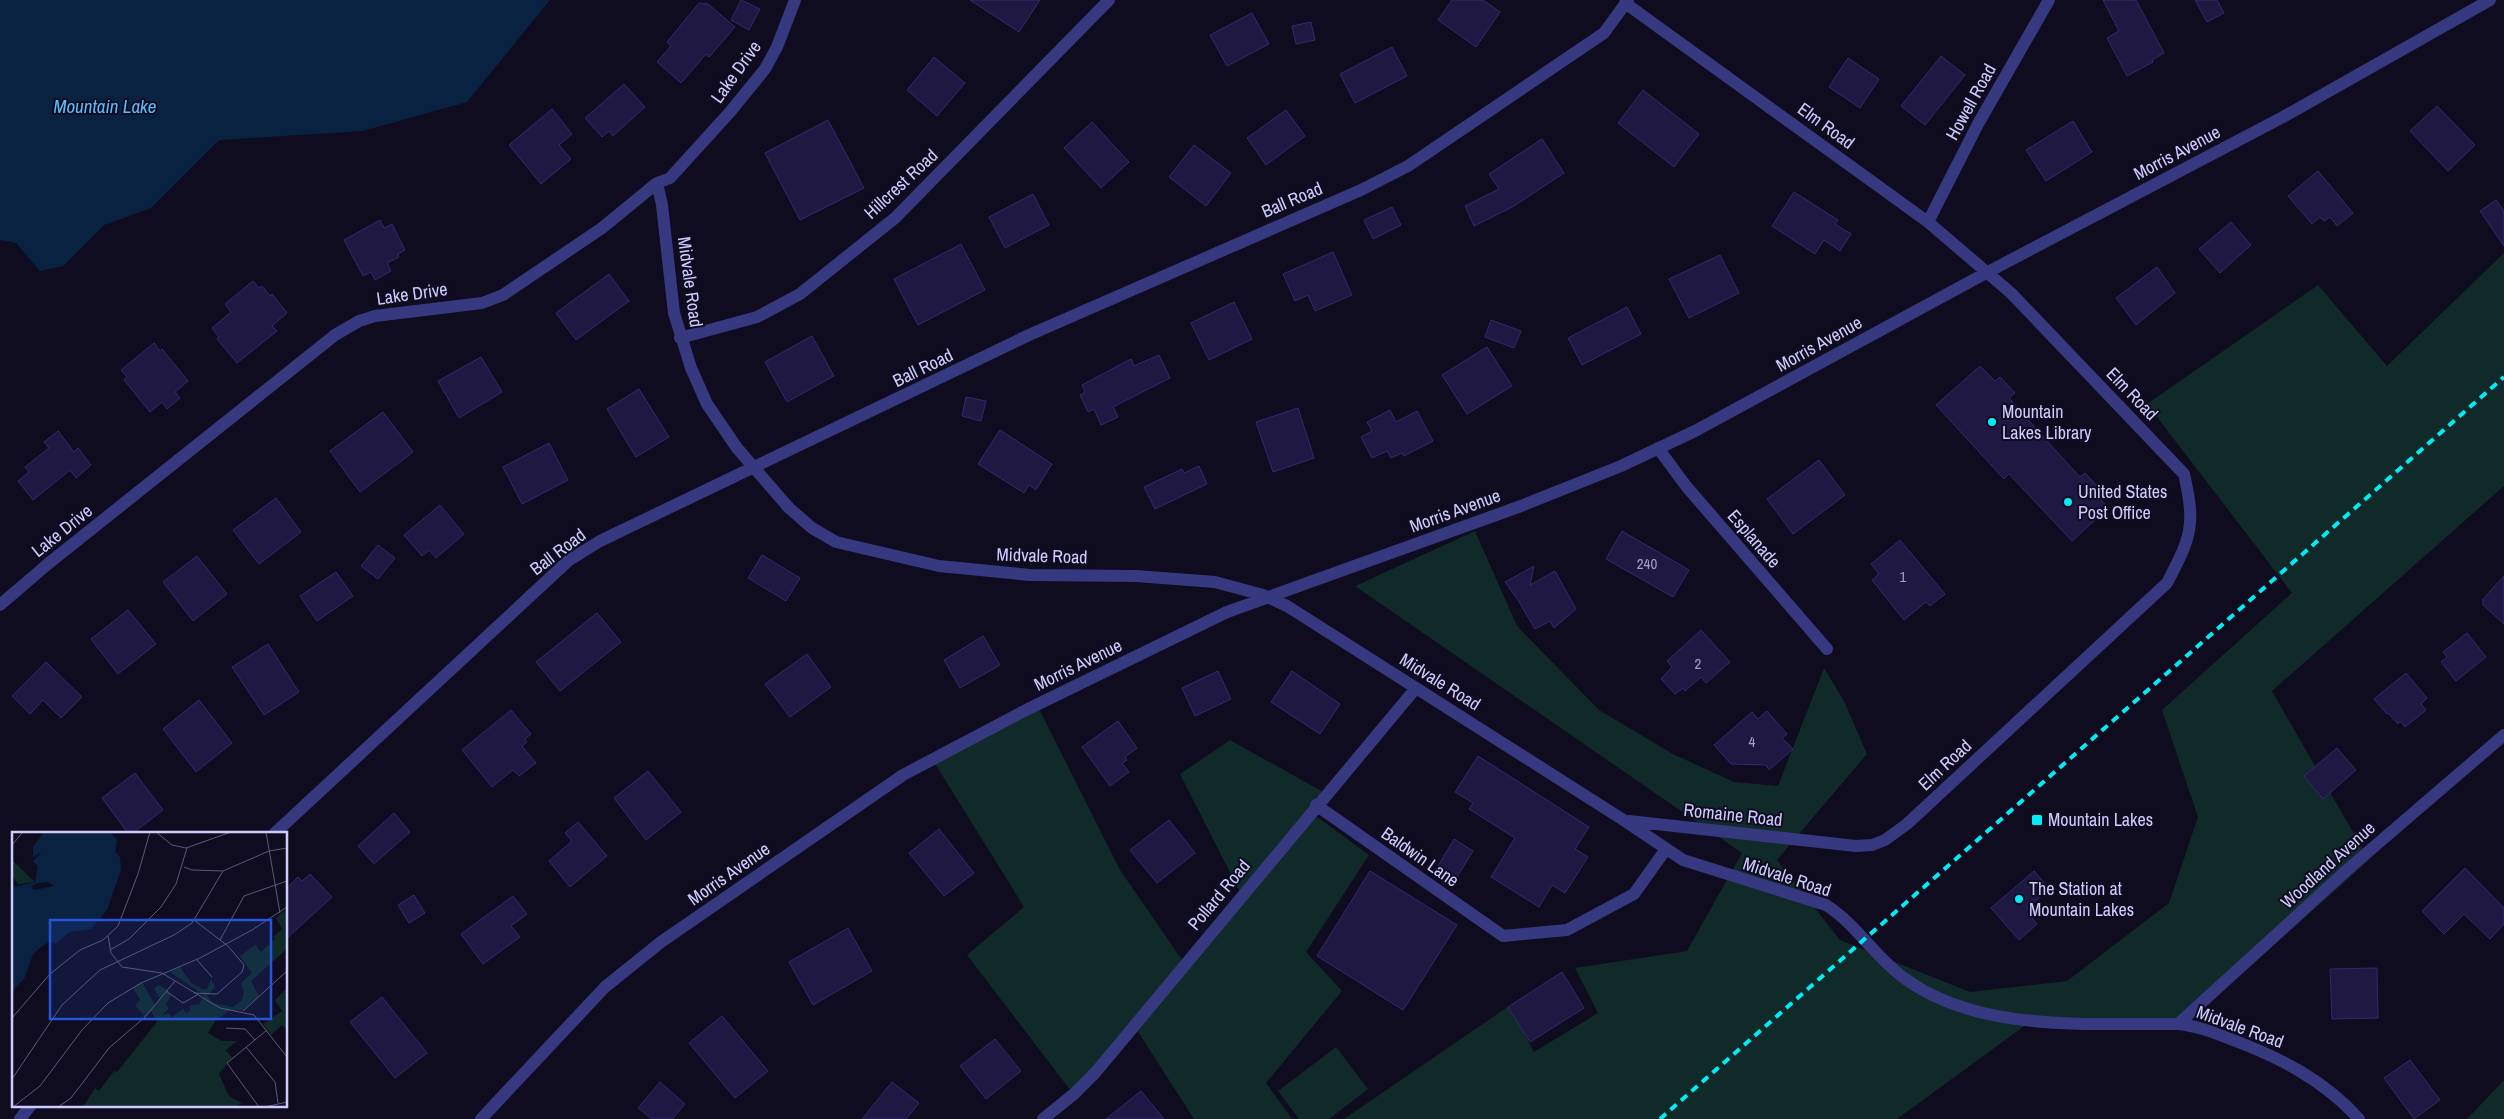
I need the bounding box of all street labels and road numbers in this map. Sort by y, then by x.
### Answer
street label: Lake Drive [705,35,767,108]
street label: Howell Road [1939,59,2002,144]
street label: Elm Road [1793,96,1860,155]
street label: Morris Avenue [2129,119,2225,186]
street label: Hillcrest Road [858,143,943,224]
street label: Ball Road [1257,176,1326,224]
street label: Midvale Road [672,235,709,329]
street label: Lake Drive [375,276,449,311]
street label: Morris Avenue [1771,310,1866,378]
street label: Ball Road [889,342,957,393]
street label: Elm Road [2101,362,2164,426]
street label: Morris Avenue [1406,483,1504,539]
street label: Lake Drive [26,498,97,563]
street label: Esplanade [1722,504,1787,573]
street label: Ball Road [525,522,591,581]
street label: Midvale Road [996,541,1088,570]
street label: Morris Avenue [1030,633,1126,697]
street label: Midvale Road [1395,647,1486,716]
street label: Elm Road [1912,733,1977,796]
street label: Romaine Road [1682,797,1784,832]
street label: Woodland Avenue [2275,815,2380,914]
street label: Baldwin Lane [1376,821,1464,892]
street label: Morris Avenue [683,836,775,911]
street label: Midvale Road [1740,851,1834,902]
street label: Pollard Road [1182,854,1256,935]
street label: Midvale Road [2193,999,2287,1054]

